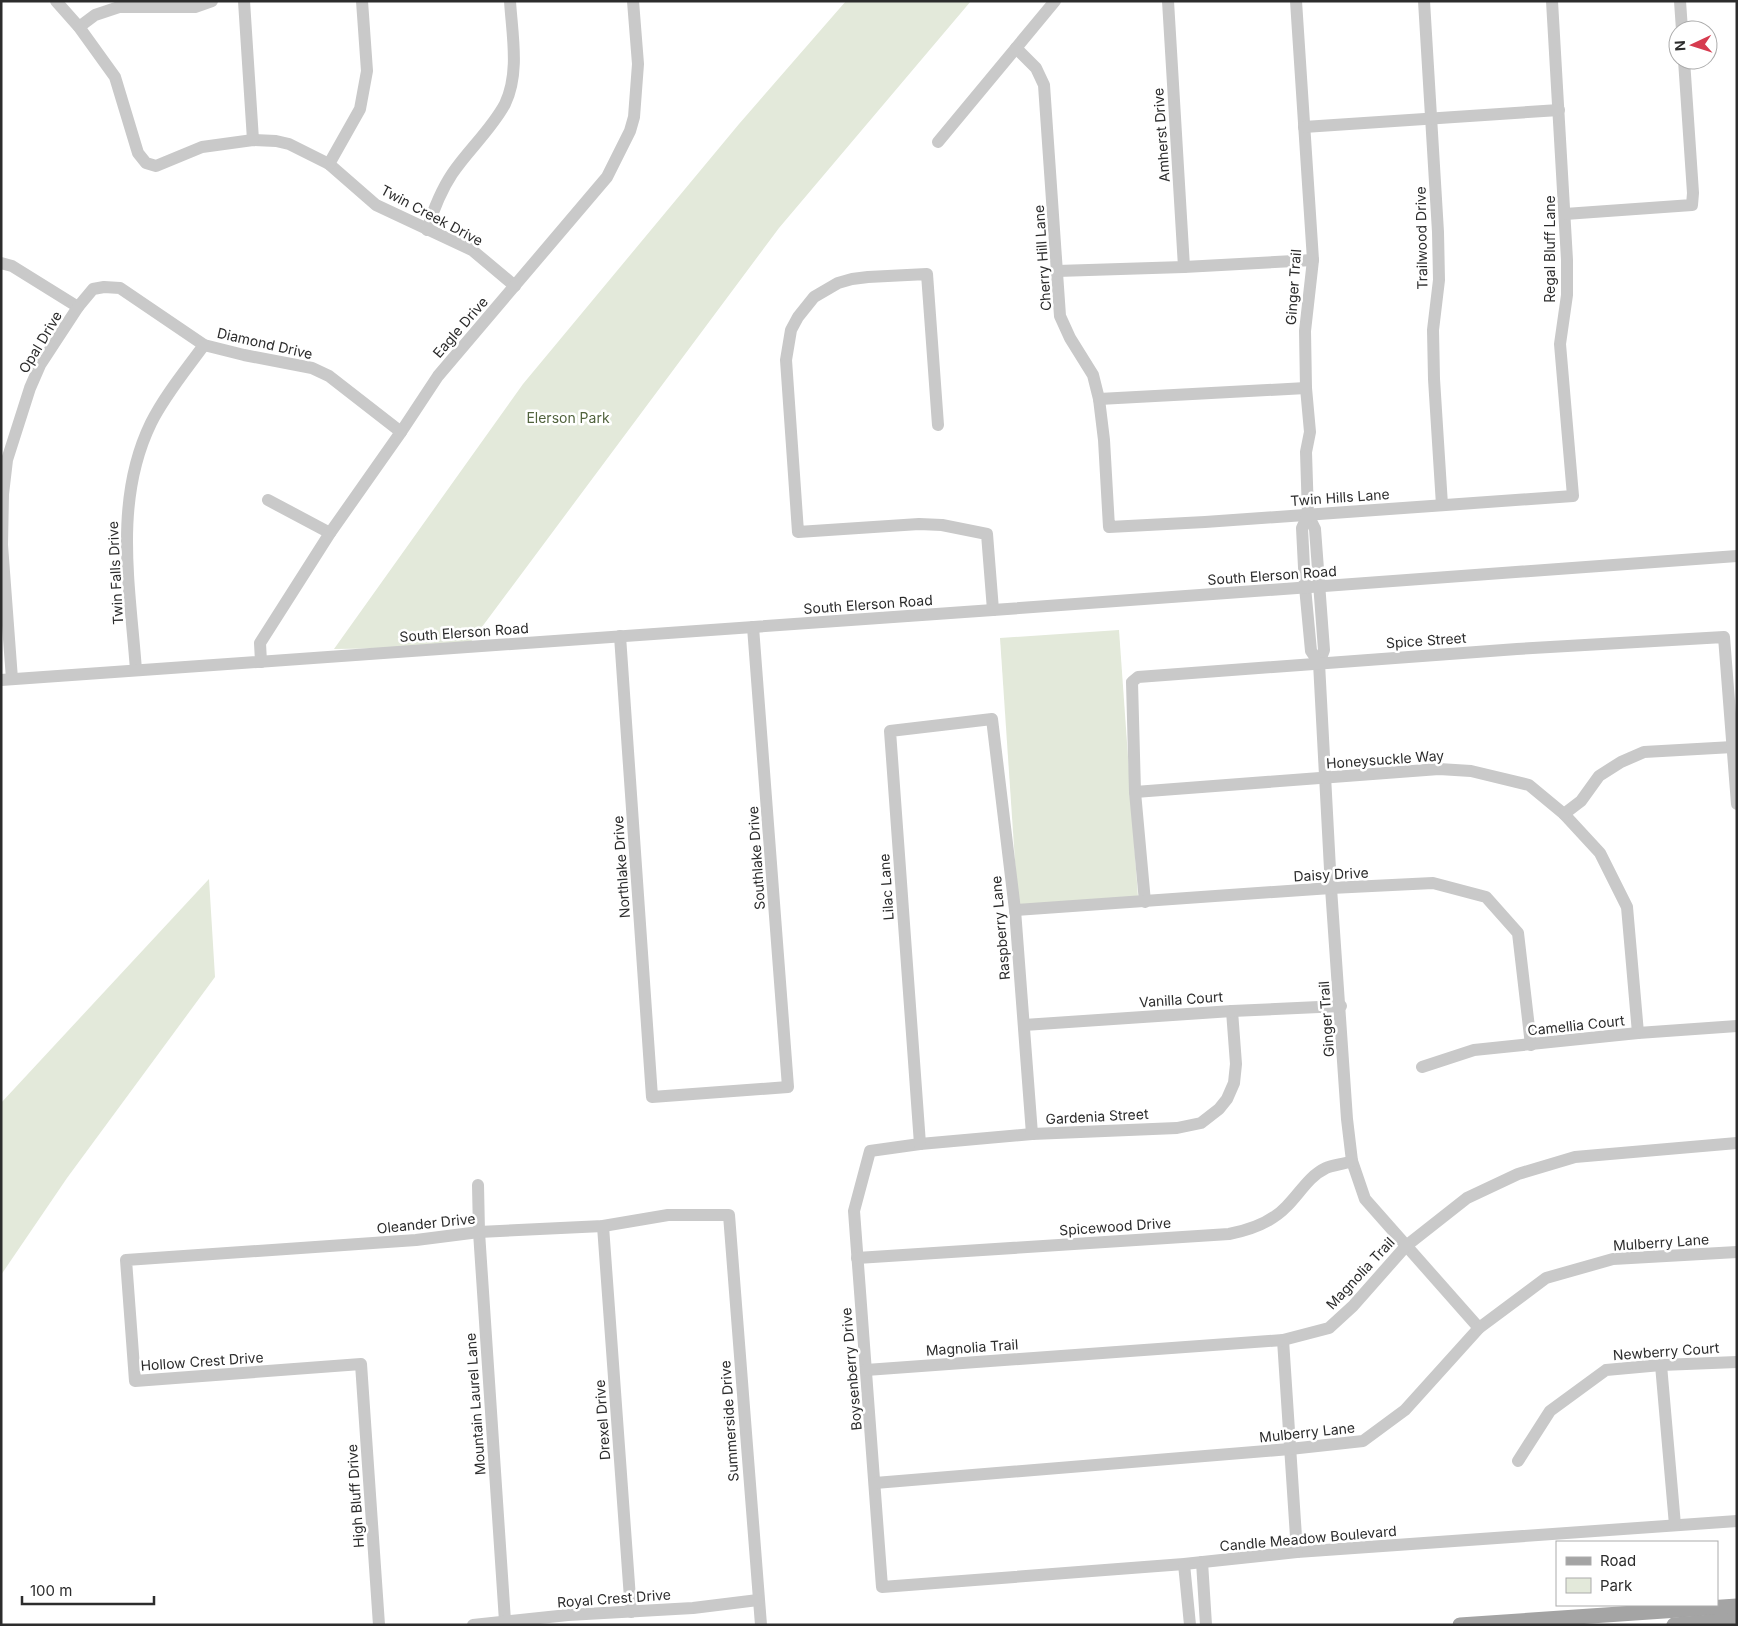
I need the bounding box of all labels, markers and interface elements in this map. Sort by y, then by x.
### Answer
north arrow [1668,20,1718,70]
text: N [1671,40,1688,52]
street label: Amherst Drive [1149,87,1173,183]
street label: Twin Creek Drive [378,181,486,249]
street label: Trailwood Drive [1412,186,1430,290]
street label: Regal Bluff Lane [1541,195,1558,303]
street label: Cherry Hill Lane [1030,204,1054,312]
street label: Ginger Trail [1282,248,1304,326]
street label: Eagle Drive [429,293,491,361]
street label: Opal Drive [15,308,65,376]
street label: Diamond Drive [216,324,314,362]
park label: Elerson Park [526,409,610,426]
street label: Twin Hills Lane [1290,485,1390,509]
street label: Twin Falls Drive [104,521,126,625]
street label: South Elerson Road [1207,562,1337,588]
street label: South Elerson Road [803,591,933,617]
street label: South Elerson Road [399,619,529,645]
street label: Spice Street [1385,629,1467,651]
street label: Honeysuckle Way [1325,746,1445,772]
street label: Southlake Drive [744,806,768,910]
street label: Northlake Drive [609,815,633,919]
street label: Lilac Lane [875,853,897,921]
street label: Daisy Drive [1293,864,1369,884]
street label: Raspberry Lane [987,875,1013,981]
street label: Ginger Trail [1315,980,1337,1058]
street label: Vanilla Court [1138,988,1224,1010]
street label: Camellia Court [1527,1011,1626,1039]
street label: Gardenia Street [1045,1105,1149,1127]
street label: Oleander Drive [376,1209,476,1237]
street label: Spicewood Drive [1058,1214,1172,1238]
street label: Mulberry Lane [1613,1230,1709,1254]
street label: Magnolia Trail [1322,1233,1398,1313]
street label: Boysenberry Drive [837,1307,865,1431]
street label: Mountain Laurel Lane [462,1332,488,1476]
street label: Magnolia Trail [925,1335,1019,1359]
street label: Newberry Court [1612,1339,1720,1363]
street label: Hollow Crest Drive [140,1348,264,1374]
street label: Summerside Drive [716,1360,742,1482]
street label: Drexel Drive [591,1379,613,1461]
street label: Mulberry Lane [1258,1419,1356,1445]
street label: High Bluff Drive [343,1444,367,1548]
street label: Candle Meadow Boulevard [1219,1522,1397,1554]
legend [1556,1541,1718,1606]
text: Road [1600,1551,1636,1570]
scale bar [22,1574,155,1606]
text: Park [1600,1576,1633,1595]
text: 100 m [30,1581,72,1600]
street label: Royal Crest Drive [557,1586,671,1610]

